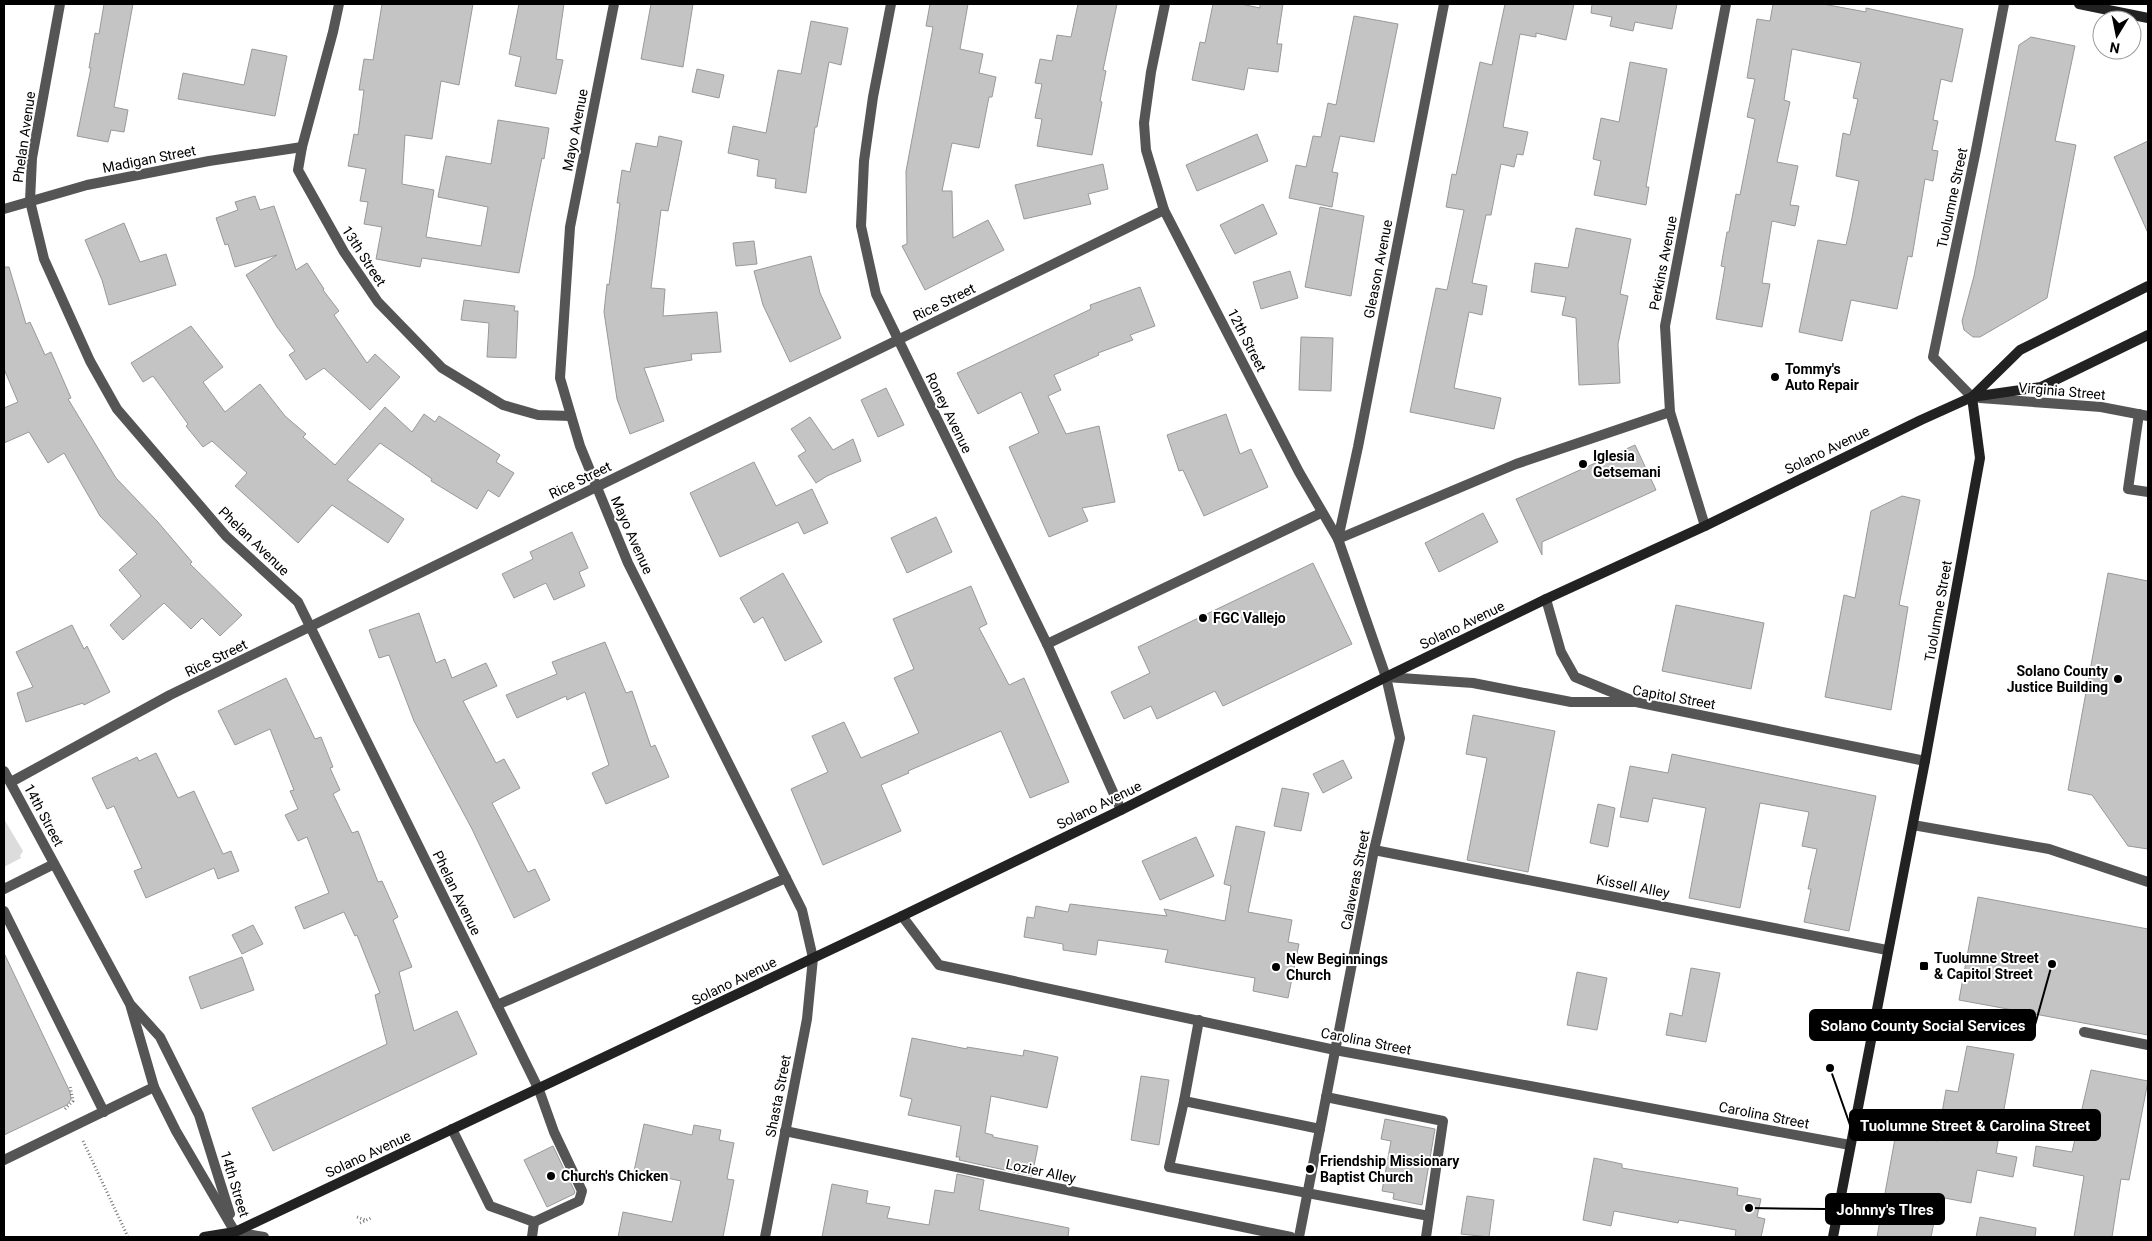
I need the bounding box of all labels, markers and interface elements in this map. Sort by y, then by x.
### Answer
north arrow [2092,10,2142,60]
text: N [2108,39,2121,57]
street label: Mayo Avenue [559,87,591,173]
street label: Phelan Avenue [10,90,38,184]
street label: Madigan Street [101,142,197,176]
street label: Tuolumne Street [1934,146,1971,250]
street label: Perkins Avenue [1646,215,1680,311]
street label: Gleason Avenue [1361,218,1395,320]
street label: 13th Street [339,223,390,289]
street label: Rice Street [910,280,978,324]
street label: 12th Street [1224,306,1270,374]
place label: Tommy's Auto Repair [1785,361,1859,393]
street label: Roney Avenue [923,370,975,456]
marker: Tommy's Auto Repair [1769,371,1781,383]
street label: Virginia Street [2018,379,2107,403]
street label: Solano Avenue [1782,423,1872,477]
place label: Iglesia Getsemani [1593,448,1661,480]
street label: Rice Street [546,458,614,502]
marker: Iglesia Getsemani [1577,458,1589,470]
street label: Mayo Avenue [608,494,656,576]
street label: Phelan Avenue [215,503,293,579]
street label: Tuolumne Street [1921,559,1955,663]
street label: Solano Avenue [1417,598,1507,652]
place label: FGC Vallejo [1213,610,1286,626]
marker: FGC Vallejo [1197,612,1209,624]
street label: Rice Street [182,636,250,680]
place label: Solano County Justice Building [2007,663,2109,695]
marker: Solano County Justice Building [2112,673,2124,685]
street label: Capitol Street [1631,682,1717,712]
street label: Solano Avenue [1054,778,1144,832]
street label: 14th Street [21,781,67,849]
street label: Calaveras Street [1337,828,1373,931]
street label: Phelan Avenue [430,848,484,938]
street label: Kissell Alley [1595,871,1671,901]
place label: Tuolumne Street & Capitol Street [1934,950,2039,982]
place label: New Beginnings Church [1286,951,1388,983]
street label: Solano Avenue [689,954,779,1008]
marker: Tuolumne Street & Capitol Street [1918,960,1930,972]
marker: New Beginnings Church [1270,961,1282,973]
callout: Solano County Social Services [1810,1010,2035,1040]
text: Solano County Social Services [1820,1017,2026,1035]
street label: Carolina Street [1319,1024,1413,1058]
street label: Shasta Street [762,1053,794,1138]
street label: Carolina Street [1717,1098,1811,1132]
callout: Tuolumne Street & Carolina Street [1850,1110,2100,1140]
text: Tuolumne Street & Carolina Street [1860,1117,2090,1135]
street label: Solano Avenue [323,1127,413,1181]
street label: 14th Street [217,1149,253,1219]
place label: Friendship Missionary Baptist Church [1320,1153,1460,1185]
street label: Lozier Alley [1004,1156,1078,1186]
marker: Friendship Missionary Baptist Church [1304,1163,1316,1175]
place label: Church's Chicken [561,1168,669,1184]
marker: Church's Chicken [545,1170,557,1182]
callout: Johnny's TIres [1826,1194,1944,1224]
text: Johnny's TIres [1836,1201,1934,1219]

